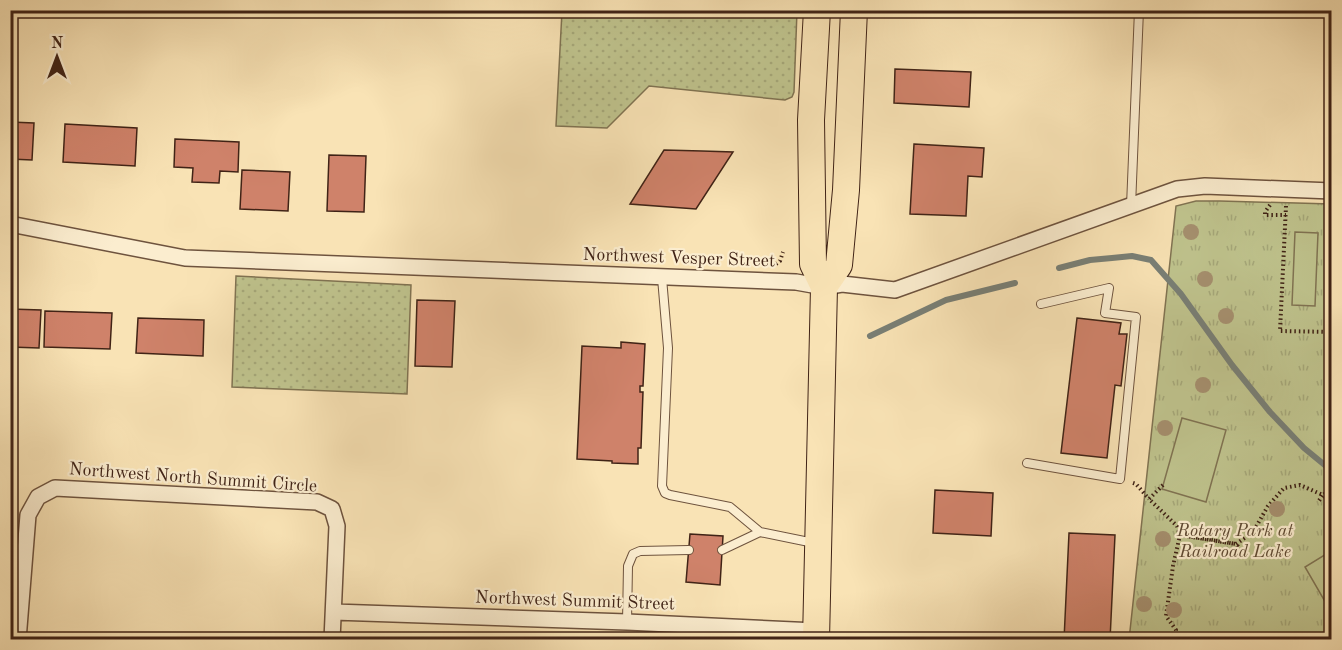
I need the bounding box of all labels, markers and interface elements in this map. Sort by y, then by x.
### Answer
north arrow [27,27,87,87]
text: N [51,36,64,52]
street label: Northwest Vesper Street [582,246,776,270]
street label: Northwest North Summit Circle [68,460,318,496]
park label: Rotary Park at Railroad Lake [1176,522,1293,561]
street label: Northwest Summit Street [475,589,675,613]

